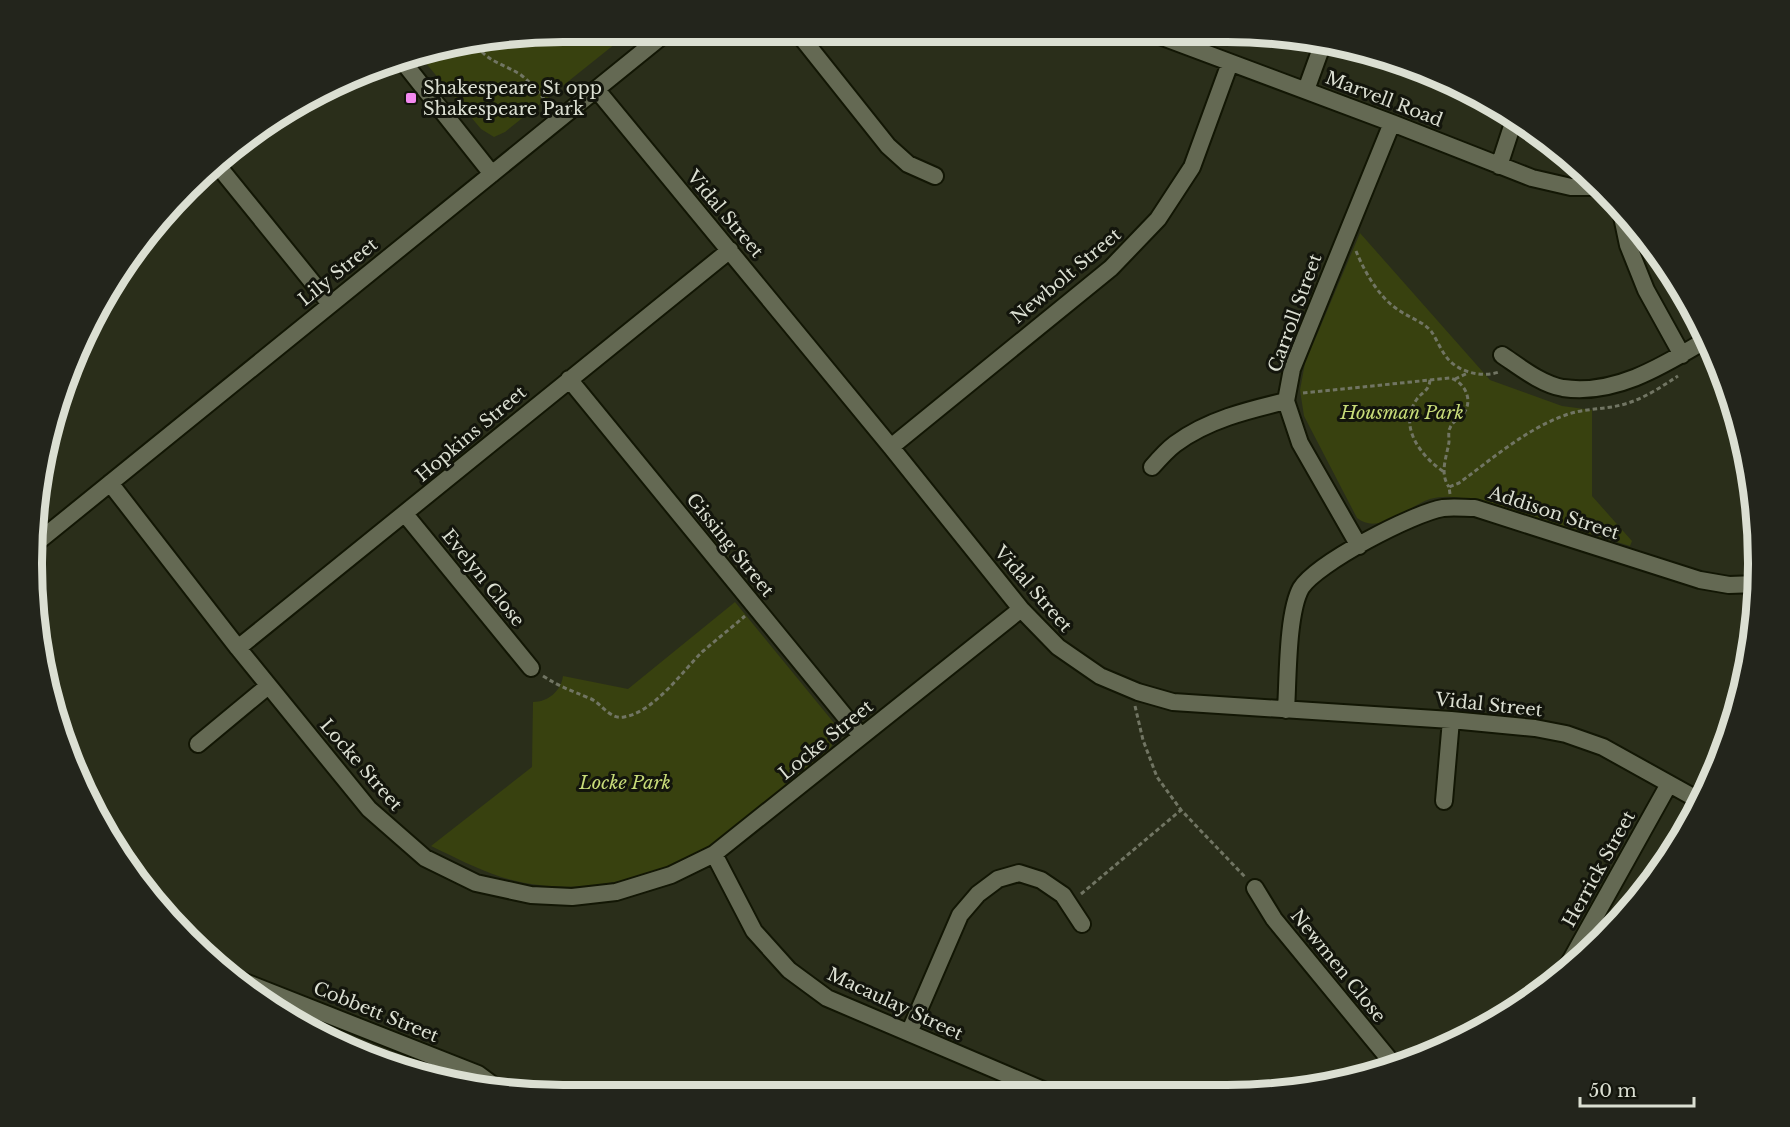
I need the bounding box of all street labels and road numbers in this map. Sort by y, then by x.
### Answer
street label: Marvell Road [1322,67,1446,131]
street label: Vidal Street [681,165,768,262]
street label: Newbolt Street [1007,224,1126,328]
street label: Lily Street [294,233,382,311]
street label: Carroll Street [1263,251,1327,375]
street label: Hopkins Street [411,381,531,487]
street label: Addison Street [1485,481,1622,544]
street label: Gissing Street [682,489,778,601]
street label: Evelyn Close [437,525,529,631]
street label: Vidal Street [989,541,1077,637]
street label: Vidal Street [1433,688,1544,722]
street label: Locke Street [775,695,878,785]
street label: Locke Street [315,715,407,816]
street label: Herrick Street [1558,807,1640,931]
street label: Newmen Close [1286,905,1390,1027]
street label: Macaulay Street [824,963,966,1045]
street label: Cobbett Street [310,977,442,1047]

